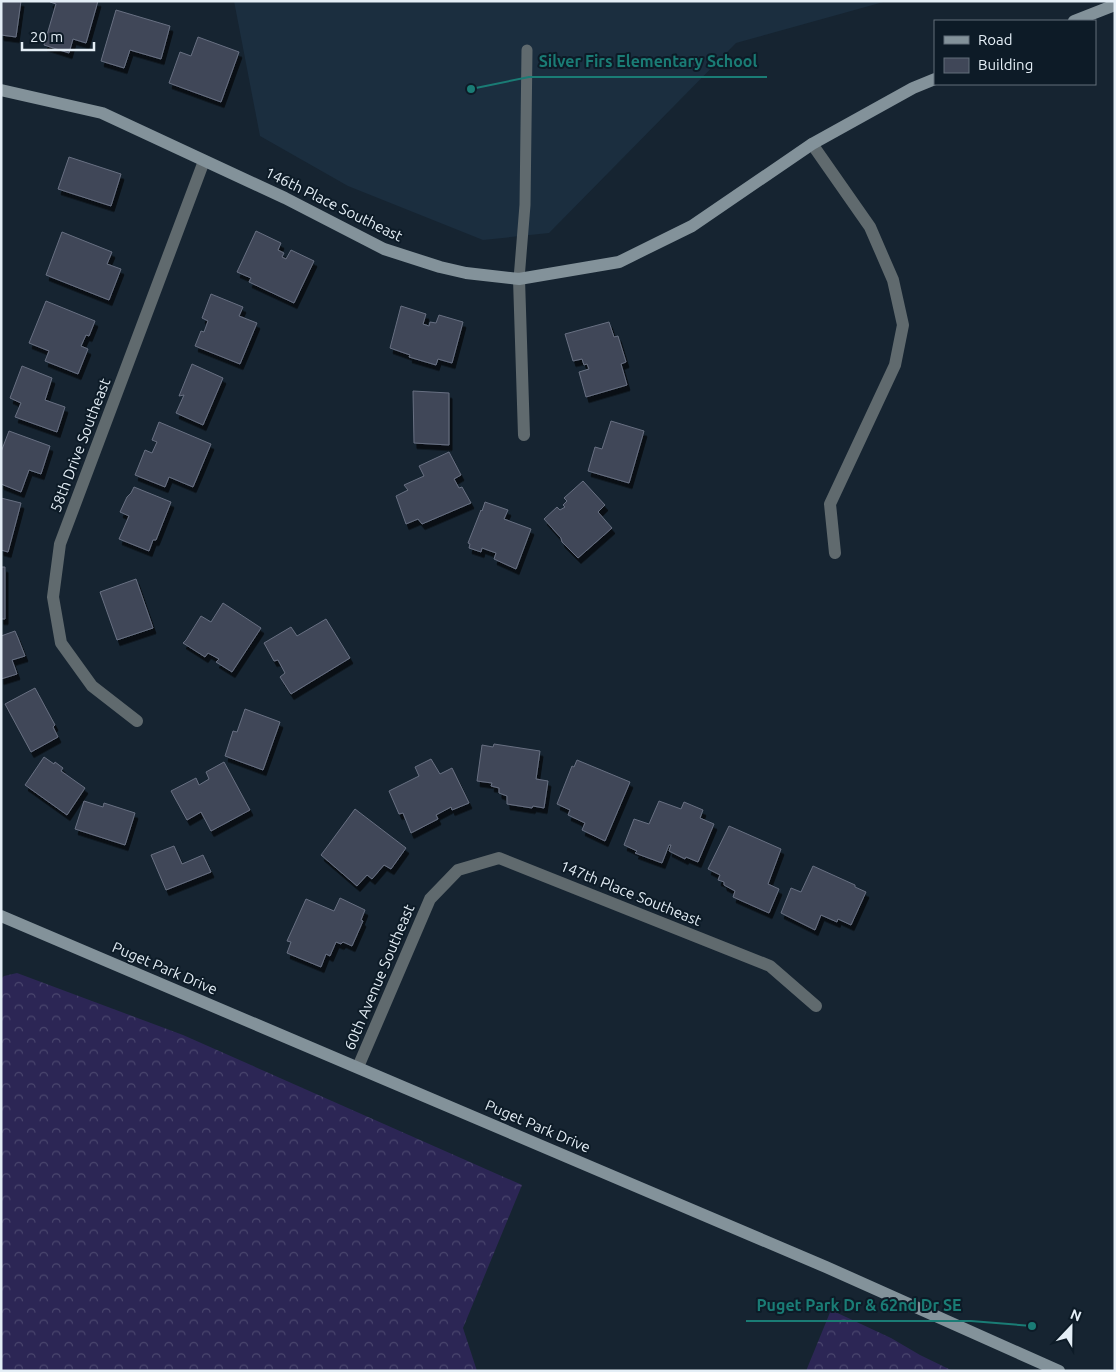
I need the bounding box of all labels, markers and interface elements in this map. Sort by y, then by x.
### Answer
scale bar [22,20,95,52]
legend [934,20,1096,85]
text: 20 m [30,28,63,45]
text: Road [978,31,1013,48]
callout: Silver Firs Elementary School [529,46,767,77]
text: Silver Firs Elementary School [539,52,757,70]
text: Building [978,56,1033,73]
street label: 146th Place Southeast [263,163,406,245]
street label: 58th Drive Southeast [47,376,113,514]
street label: 147th Place Southeast [558,857,704,929]
street label: 60th Avenue Southeast [341,901,418,1053]
street label: Puget Park Drive [110,938,220,998]
street label: Puget Park Drive [483,1096,593,1156]
callout: Puget Park Dr & 62nd Dr SE [746,1290,971,1321]
text: Puget Park Dr & 62nd Dr SE [756,1296,962,1314]
north arrow [1046,1302,1096,1352]
text: N [1068,1306,1084,1324]

